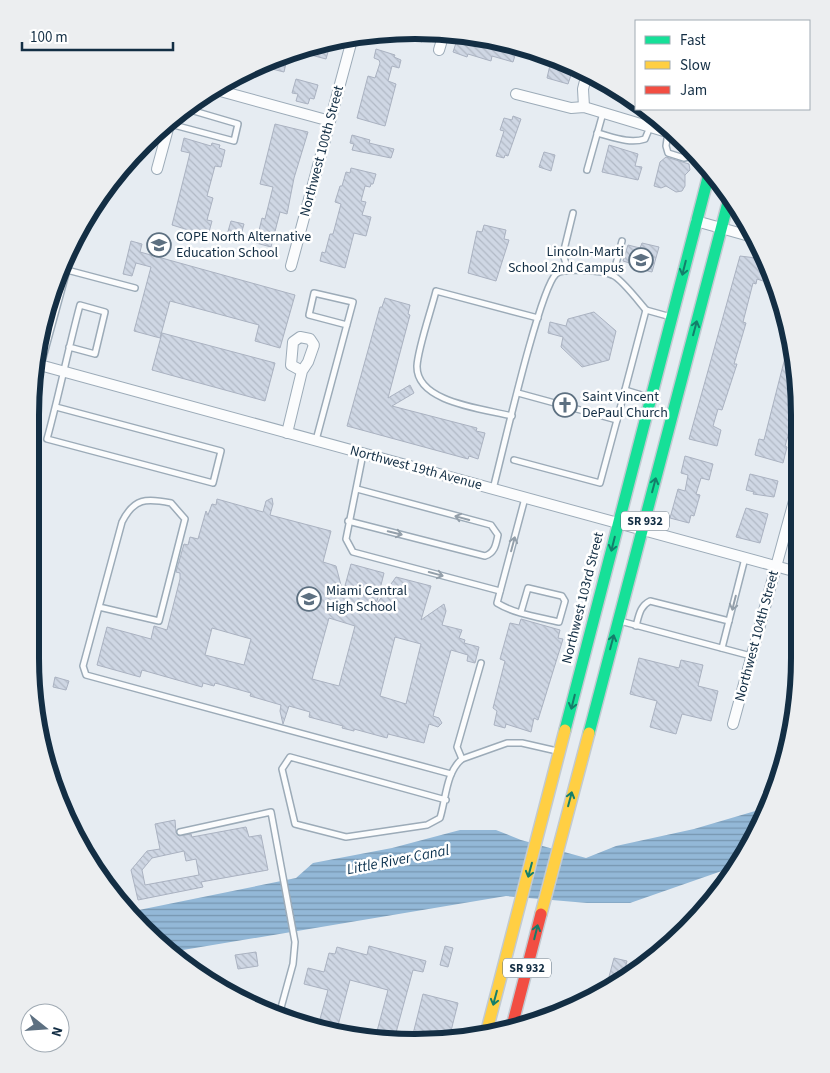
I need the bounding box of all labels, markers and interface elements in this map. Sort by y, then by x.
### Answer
scale bar [22,20,174,52]
legend [635,20,810,110]
text: 100 m [30,27,68,48]
text: Fast [680,30,706,51]
text: Slow [680,55,711,76]
text: Jam [680,80,707,101]
street label: Northwest 100th Street [295,83,349,219]
place label: COPE North Alternative Education School [176,227,311,263]
school or university icon: COPE North Alternative Education School [146,232,172,258]
place label: Lincoln-Marti School 2nd Campus [508,242,624,278]
school or university icon: Lincoln-Marti School 2nd Campus [628,247,654,273]
one-way arrow [679,260,688,276]
one-way arrow [691,320,701,336]
place label: Saint Vincent DePaul Church [582,387,668,423]
church icon: Saint Vincent DePaul Church [552,392,578,418]
street label: Northwest 19th Avenue [348,441,484,495]
one-way arrow [650,478,659,494]
one-way arrow [454,512,470,522]
road number: SR 932 [621,512,669,530]
one-way arrow [386,529,402,538]
street label: Northwest 103rd Street [557,530,609,666]
one-way arrow [509,536,518,552]
one-way arrow [607,536,617,552]
street label: Northwest 104th Street [730,568,784,704]
one-way arrow [428,570,444,579]
place label: Miami Central High School [326,581,407,617]
school or university icon: Miami Central High School [296,586,322,612]
one-way arrow [728,595,738,611]
one-way arrow [607,634,617,650]
one-way arrow [568,693,577,709]
one-way arrow [566,792,576,808]
water label: Little River Canal [345,840,451,880]
one-way arrow [525,862,534,878]
one-way arrow [532,925,541,941]
road number: SR 932 [503,958,551,978]
one-way arrow [490,990,500,1006]
north arrow [20,1003,70,1053]
text: N [46,1024,67,1039]

